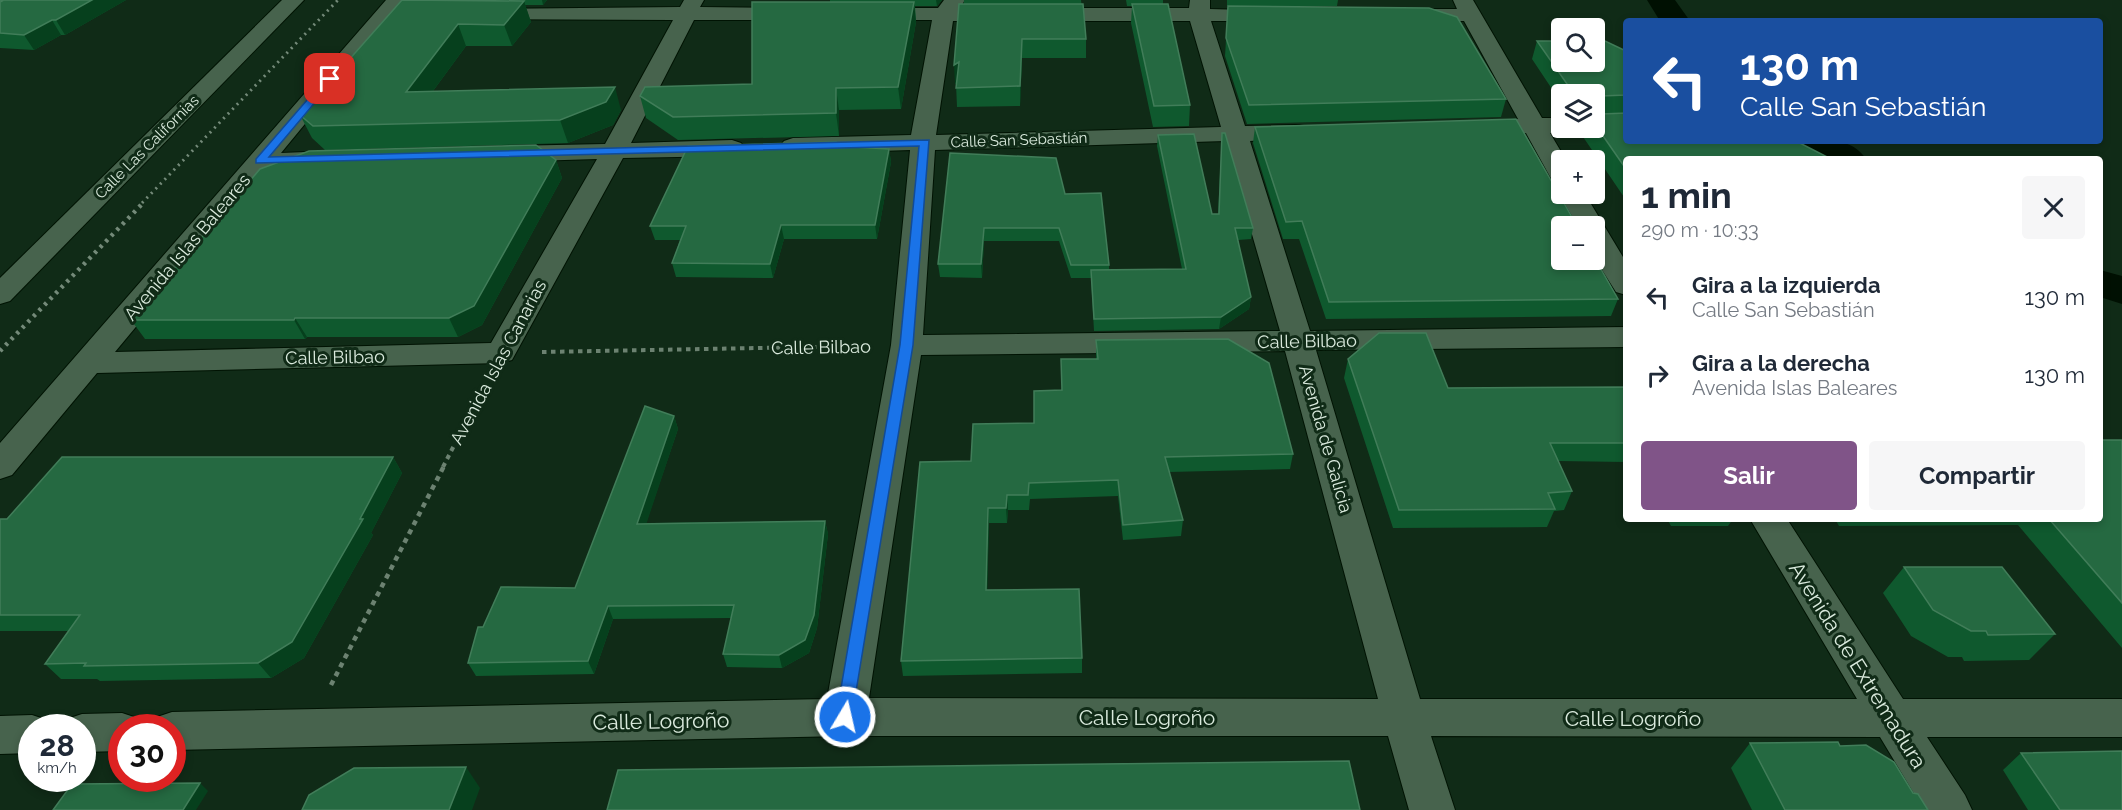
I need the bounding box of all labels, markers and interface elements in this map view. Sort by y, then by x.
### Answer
map controls [1551,18,1605,270]
button: search [1551,18,1605,72]
text: 130 m [1740,41,1859,90]
icon: left [1641,42,1719,120]
pin [304,53,355,104]
icon: arrive [313,62,346,95]
button: layers [1551,84,1605,138]
street label: Calle Las Californias [91,91,203,203]
text: Calle San Sebastián [1740,91,1986,122]
street label: Calle San Sebastián [950,129,1088,151]
button: + [1551,150,1605,204]
street label: Avenida Islas Baleares [120,169,255,325]
text: 1 min [1641,174,1732,216]
button: close [2022,176,2085,239]
button: − [1551,216,1605,270]
text: 290 m · 10:33 [1641,218,1759,242]
text: Gira a la izquierda [1692,272,1881,298]
street label: Avenida Islas Canarias [446,276,551,448]
icon: left [1641,281,1674,314]
text: 130 m [2025,284,2085,310]
text: Calle San Sebastián [1692,298,1875,322]
street label: Calle Bilbao [1257,330,1357,352]
street label: Calle Bilbao [771,336,871,358]
street label: Calle Bilbao [285,346,385,368]
text: Gira a la derecha [1692,350,1870,376]
icon: right [1641,359,1674,392]
text: 130 m [2025,362,2085,388]
street label: Avenida de Galicia [1295,363,1357,515]
text: Avenida Islas Baleares [1692,376,1897,400]
button: Salir [1641,441,1857,510]
button: Compartir [1869,441,2085,510]
street label: Avenida de Extremadura [1784,557,1932,773]
position arrow [813,685,877,749]
street label: Calle Logroño [1079,705,1215,730]
street label: Calle Logroño [1565,706,1701,731]
street label: Calle Logroño [592,707,730,735]
speed limit sign: 30 [108,714,186,792]
text: 28 [39,728,75,763]
text: km/h [37,759,77,777]

